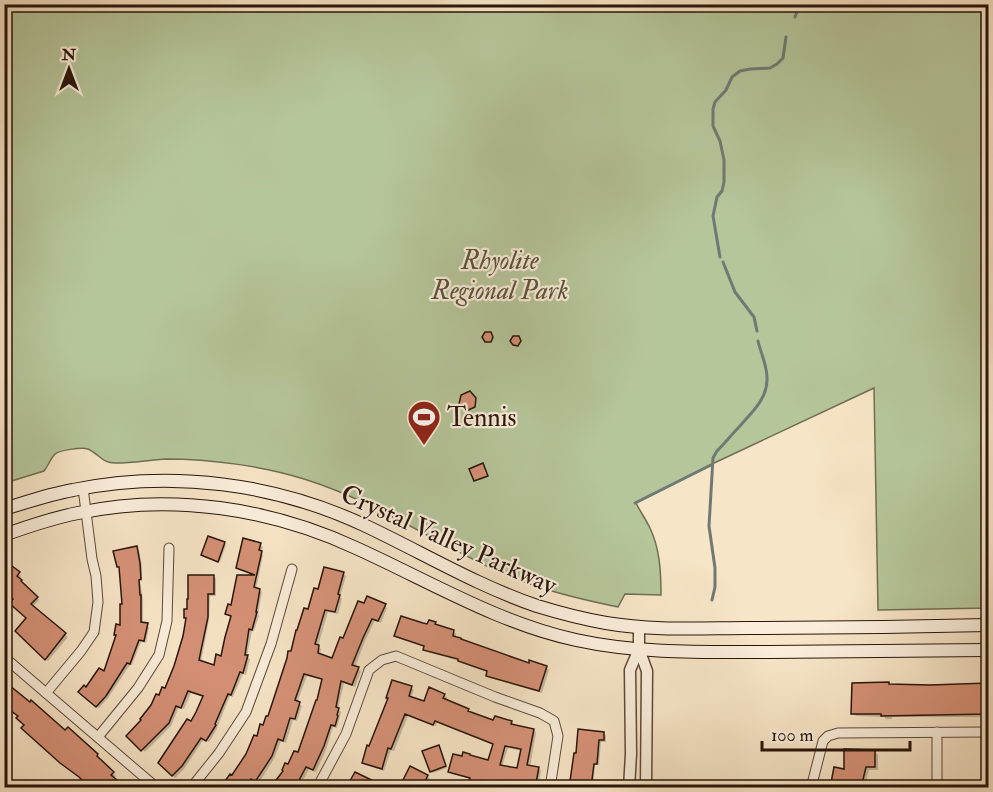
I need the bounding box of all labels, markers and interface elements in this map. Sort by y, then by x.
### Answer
north arrow [39,39,99,99]
text: N [61,45,77,65]
park label: Rhyolite Regional Park [431,245,568,307]
sports icon: Tennis [406,399,442,446]
place label: Tennis [447,402,517,434]
street label: Crystal Valley Parkway [336,478,562,602]
scale bar [762,714,910,752]
text: 100 m [771,724,814,747]

